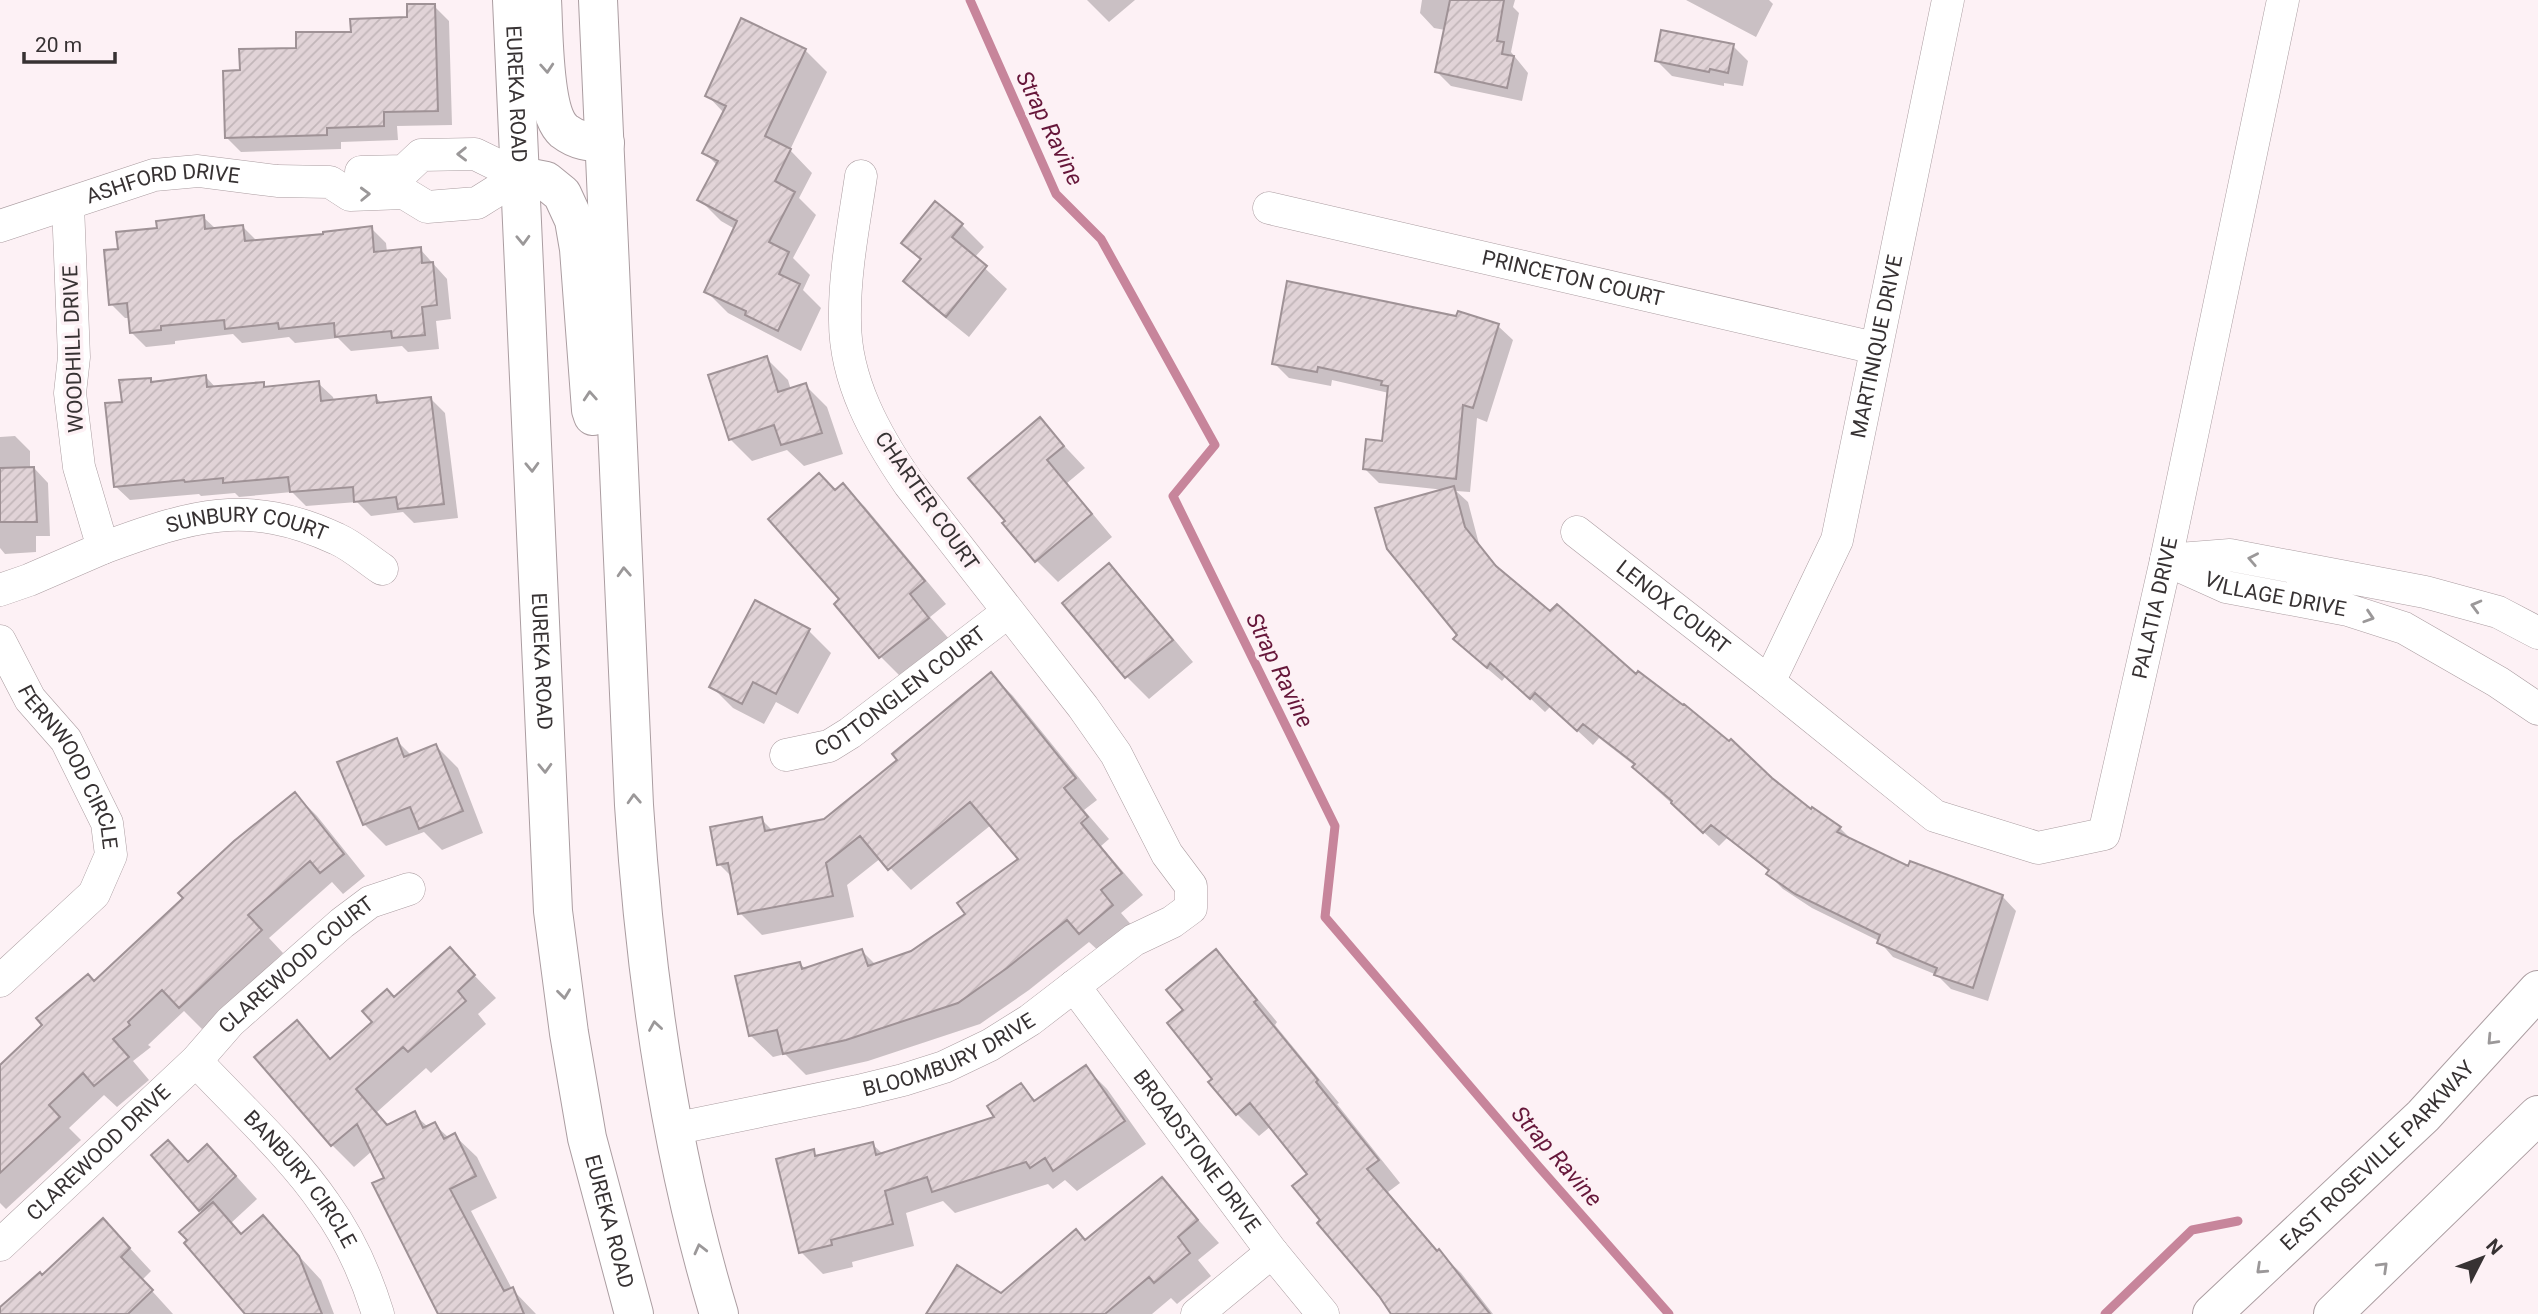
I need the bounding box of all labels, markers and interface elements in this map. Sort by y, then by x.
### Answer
scale bar [24,21,116,65]
street label: EUREKA ROAD [501,25,531,163]
text: 20 m [35,33,82,57]
one-way arrow [539,63,554,74]
water label: Strap Ravine [1010,67,1089,190]
one-way arrow [456,147,467,162]
street label: ASHFORD DRIVE [83,159,241,209]
one-way arrow [361,186,371,202]
one-way arrow [515,234,530,245]
street label: PRINCETON COURT [1480,246,1667,311]
street label: MARTINIQUE DRIVE [1846,253,1907,440]
street label: WOODHILL DRIVE [58,265,88,433]
one-way arrow [583,390,598,401]
street label: CHARTER COURT [870,427,984,575]
one-way arrow [525,462,540,473]
street label: SUNBURY COURT [163,503,332,546]
street label: PALATIA DRIVE [2127,535,2182,681]
one-way arrow [2248,552,2259,567]
street label: LENOX COURT [1612,555,1735,659]
one-way arrow [616,566,631,577]
street label: VILLAGE DRIVE [2200,567,2348,621]
street label: EUREKA ROAD [527,592,557,730]
one-way arrow [2470,600,2482,614]
one-way arrow [2363,608,2375,623]
water label: Strap Ravine [1240,609,1319,732]
street label: COTTONGLEN COURT [813,621,991,761]
street label: FERNWOOD CIRCLE [13,681,122,851]
one-way arrow [538,762,553,773]
one-way arrow [626,793,641,804]
street label: CLAREWOOD COURT [214,891,379,1038]
one-way arrow [556,988,571,1000]
street label: BLOOMBURY DRIVE [860,1008,1039,1101]
one-way arrow [648,1020,663,1031]
one-way arrow [2488,1032,2500,1045]
street label: EAST ROSEVILLE PARKWAY [2275,1056,2480,1255]
street label: BROADSTONE DRIVE [1129,1065,1265,1237]
street label: CLAREWOOD DRIVE [22,1079,175,1226]
water label: Strap Ravine [1506,1101,1608,1212]
street label: BANBURY CIRCLE [239,1106,361,1252]
street label: EUREKA ROAD [580,1152,639,1291]
north arrow [2447,1223,2517,1293]
text: N [2481,1234,2507,1260]
one-way arrow [694,1243,708,1255]
one-way arrow [2256,1260,2269,1273]
one-way arrow [2375,1263,2388,1276]

